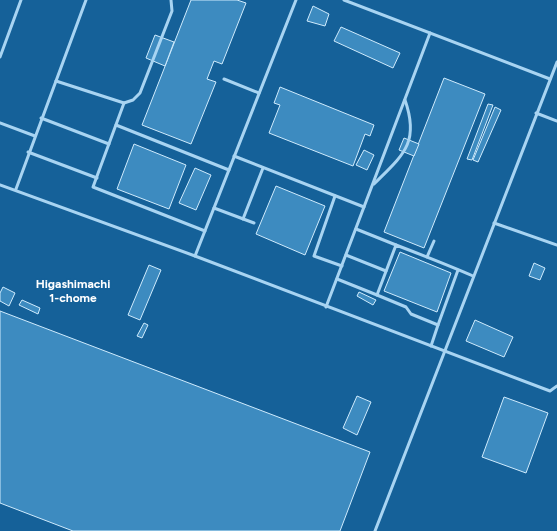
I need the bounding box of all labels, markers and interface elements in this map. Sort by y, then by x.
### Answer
district label: Higashimachi 1-chome [36,277,110,305]

